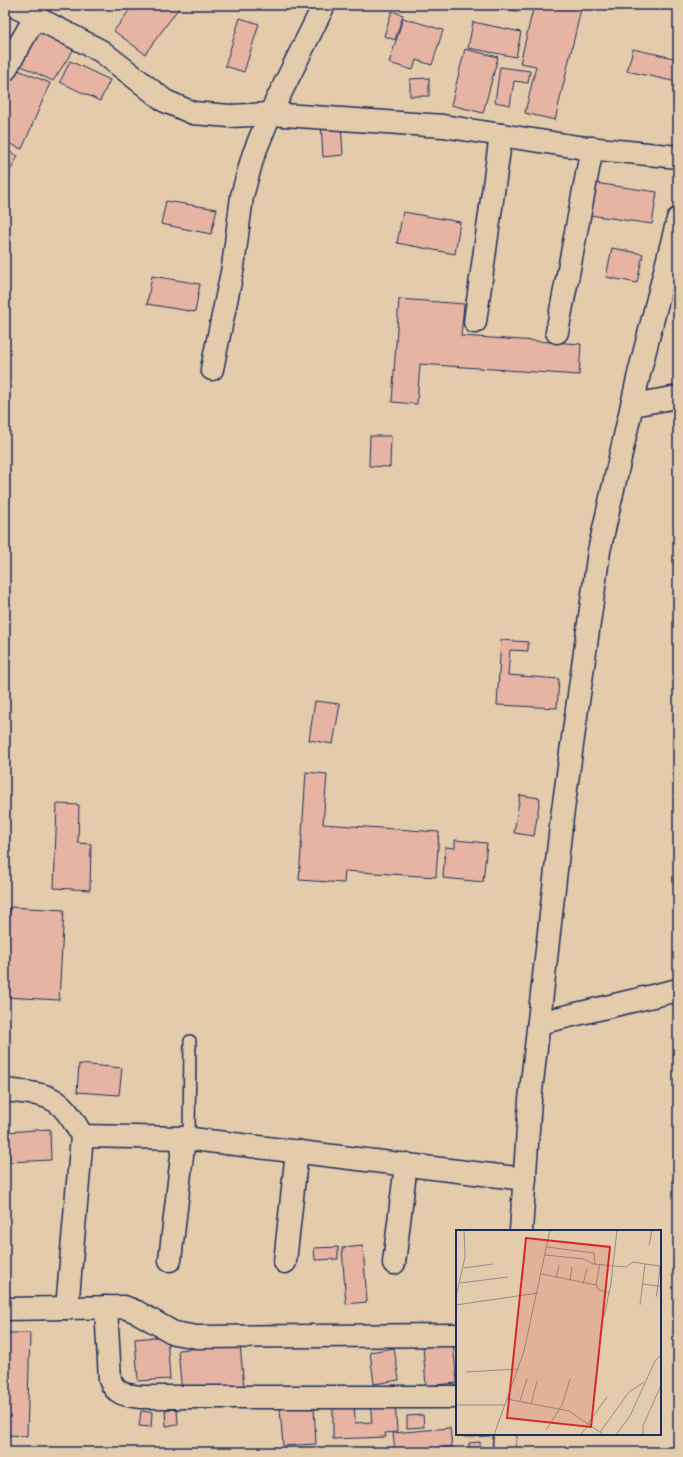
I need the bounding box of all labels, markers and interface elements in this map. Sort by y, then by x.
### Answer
inset map [456,1230,661,1435]

